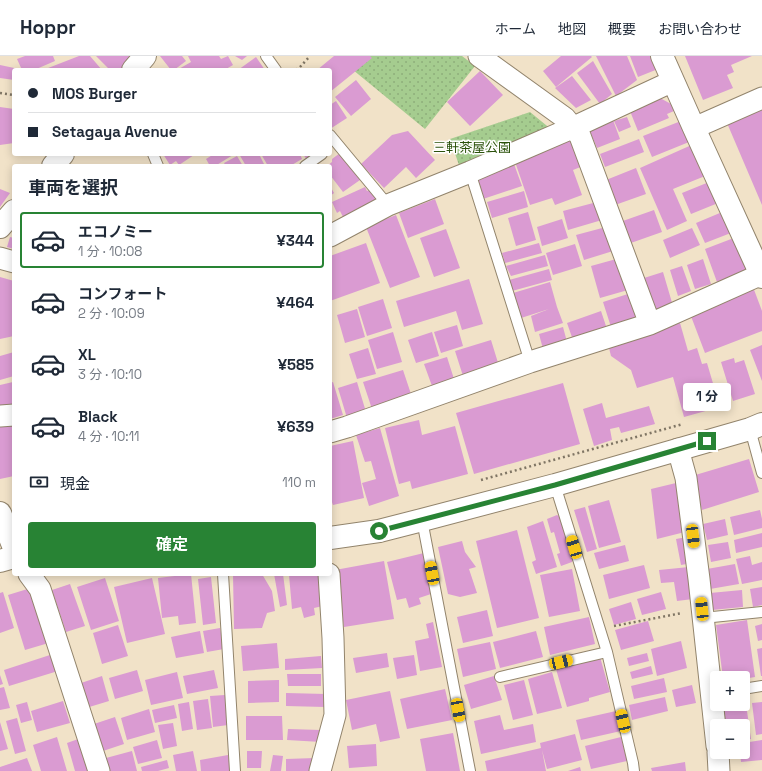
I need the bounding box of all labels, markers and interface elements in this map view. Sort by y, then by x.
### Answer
text: Hoppr [20,15,76,40]
text: ホーム [494,20,536,38]
text: 地図 [558,20,586,38]
text: 概要 [608,20,636,38]
text: お問い合わせ [658,20,742,38]
text: MOS Burger [52,84,137,103]
text: Setagaya Avenue [52,122,177,141]
park label: 三軒茶屋公園 [433,139,511,156]
text: 車両を選択 [28,176,118,199]
icon: car [30,222,66,258]
text: エコノミー [78,222,153,241]
text: ¥344 [276,231,314,250]
text: 1 分 · 10:08 [78,243,142,260]
icon: car [30,284,66,320]
text: コンフォート [78,284,168,303]
text: ¥464 [276,293,314,312]
text: 2 分 · 10:09 [78,305,145,322]
text: XL [78,345,96,364]
icon: car [30,346,66,382]
text: ¥585 [278,355,314,374]
text: 3 分 · 10:10 [78,366,142,383]
callout: 1 分 [683,383,731,411]
text: 1 分 [696,388,718,405]
text: Black [78,407,118,426]
icon: car [30,408,66,444]
text: ¥639 [277,417,314,436]
text: 4 分 · 10:11 [78,428,140,445]
route end [698,432,716,450]
icon: cash [28,471,50,493]
text: 現金 [60,474,90,493]
text: 110 m [282,474,316,491]
button: 確定 [28,522,316,568]
route start [370,522,388,540]
car [686,523,700,549]
car [565,534,583,560]
car [424,560,440,586]
car [695,596,709,622]
car [548,653,574,671]
map controls [710,671,750,759]
button: + [710,671,750,711]
car [450,697,466,723]
car [614,708,632,734]
button: − [710,719,750,759]

